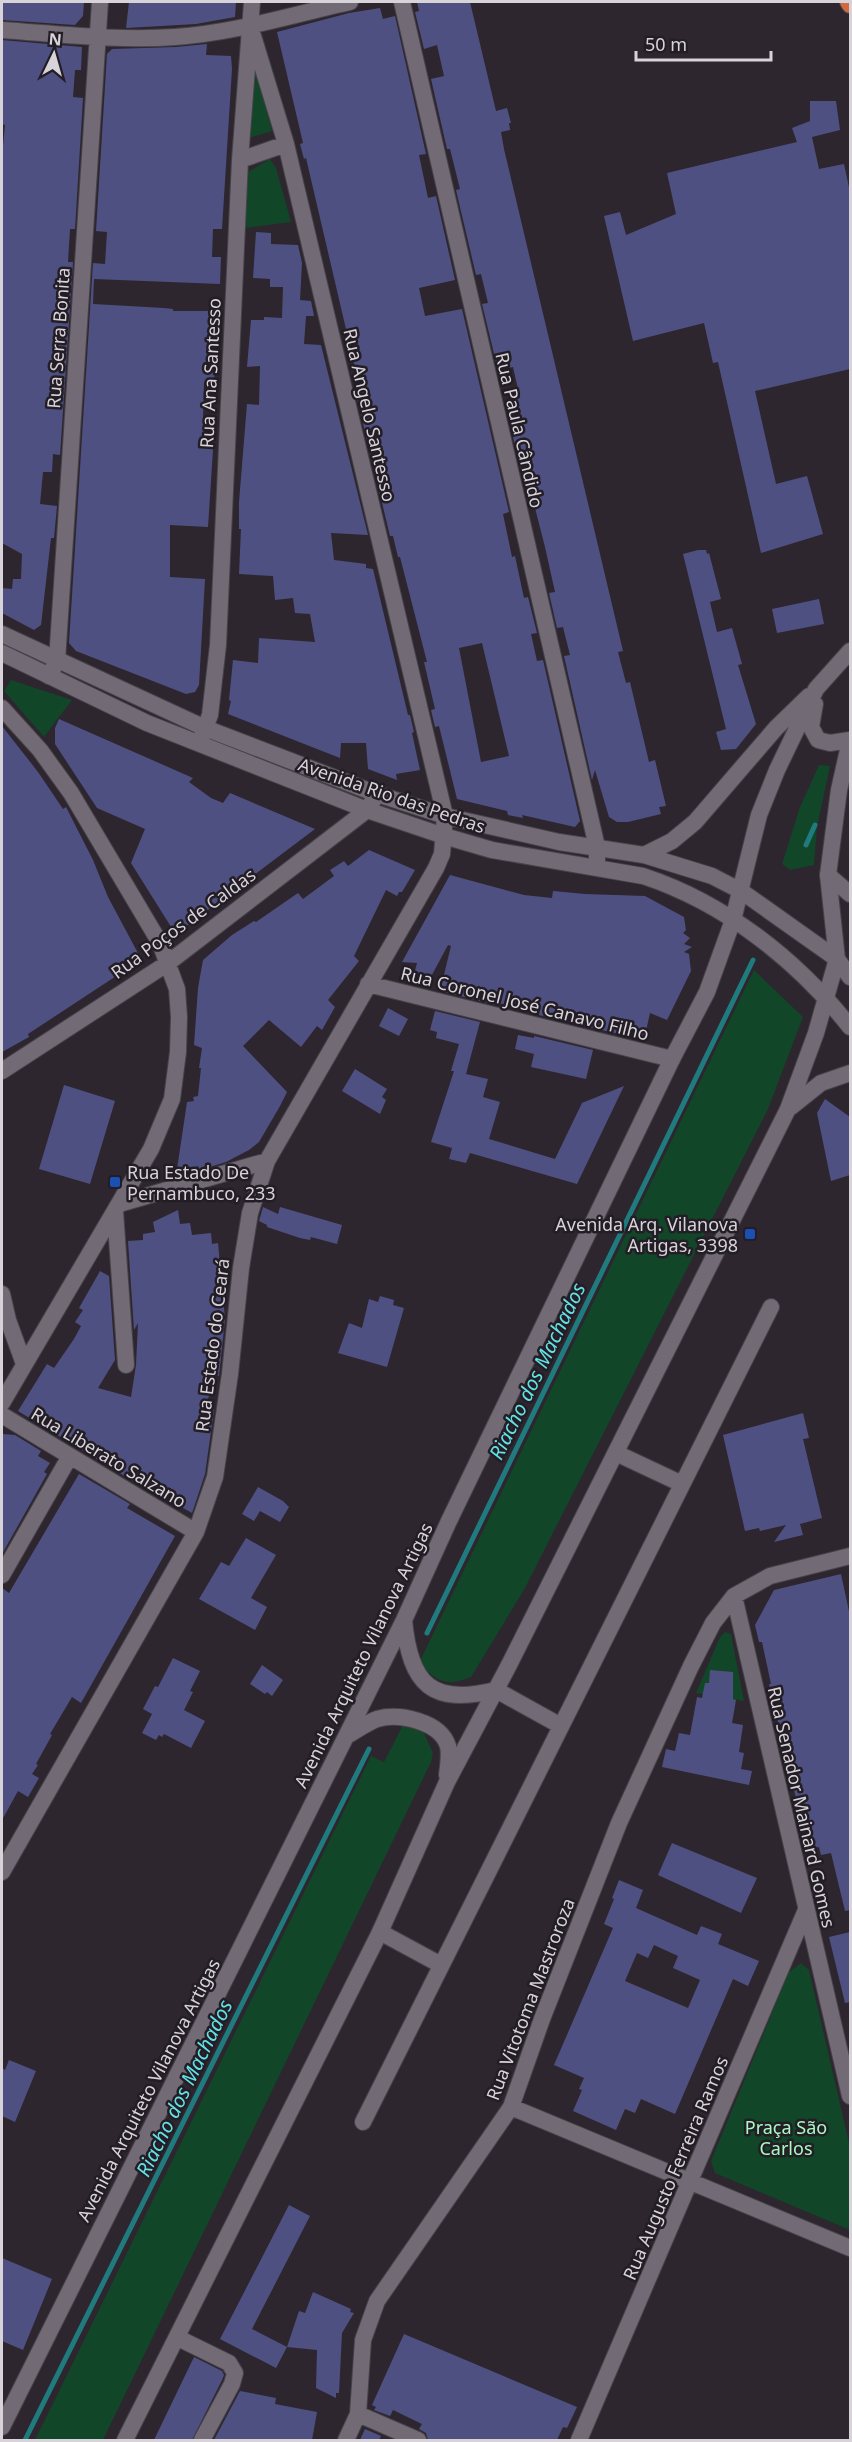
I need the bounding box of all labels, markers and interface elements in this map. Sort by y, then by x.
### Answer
north arrow [24,24,84,84]
scale bar [636,24,771,62]
text: N [48,28,63,51]
text: 50 m [645,32,687,56]
street label: Rua Serra Bonita [41,267,75,409]
street label: Rua Ana Santesso [194,297,226,449]
street label: Rua Angelo Santesso [338,326,402,504]
street label: Rua Paula Cândido [490,350,550,510]
street label: Avenida Rio das Pedras [295,752,489,838]
street label: Rua Poços de Caldas [106,862,260,984]
street label: Rua Coronel José Canavo Filho [398,960,652,1046]
place label: Rua Estado De Pernambuco, 233 [127,1160,276,1205]
marker: Rua Estado De Pernambuco, 233 [108,1175,122,1189]
place label: Avenida Arq. Vilanova Artigas, 3398 [555,1212,738,1257]
marker: Avenida Arq. Vilanova Artigas, 3398 [743,1227,757,1241]
street label: Rua Estado do Ceará [189,1257,235,1433]
water label: Riacho dos Machados [482,1278,592,1464]
street label: Rua Liberato Salzano [27,1401,191,1513]
street label: Avenida Arquiteto Vilanova Artigas [288,1518,438,1792]
street label: Rua Senador Mainard Gomes [763,1684,841,1930]
street label: Rua Vitotoma Mastroroza [480,1894,580,2104]
street label: Avenida Arquiteto Vilanova Artigas [71,1954,225,2226]
water label: Riacho dos Machados [129,1995,239,2181]
street label: Rua Augusto Ferreira Ramos [617,2052,733,2284]
park label: Praça São Carlos [745,2115,827,2160]

